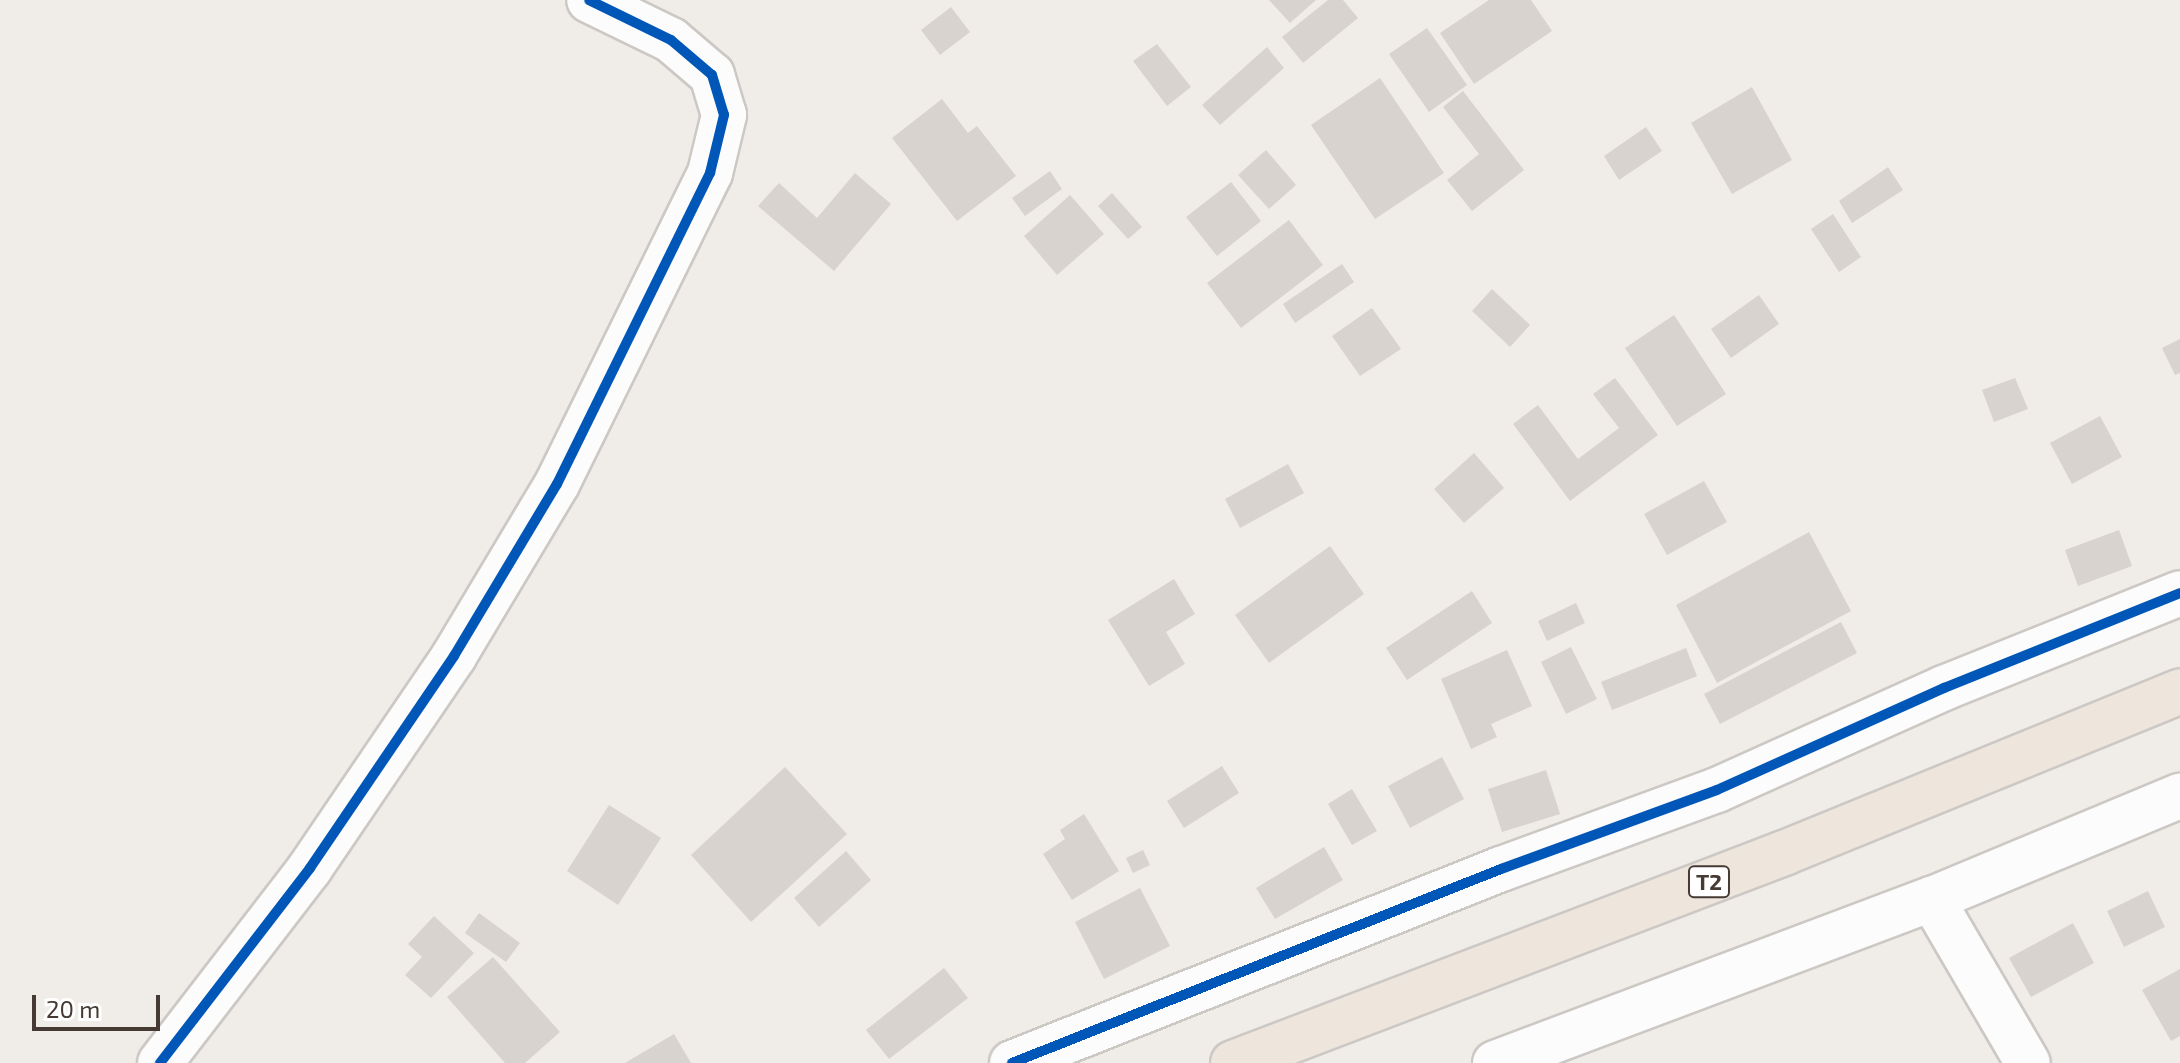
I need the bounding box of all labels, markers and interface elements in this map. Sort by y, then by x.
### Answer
road number: T2 [1687,864,1731,900]
scale bar [36,979,164,1029]
text: 20 m [46,994,100,1023]

